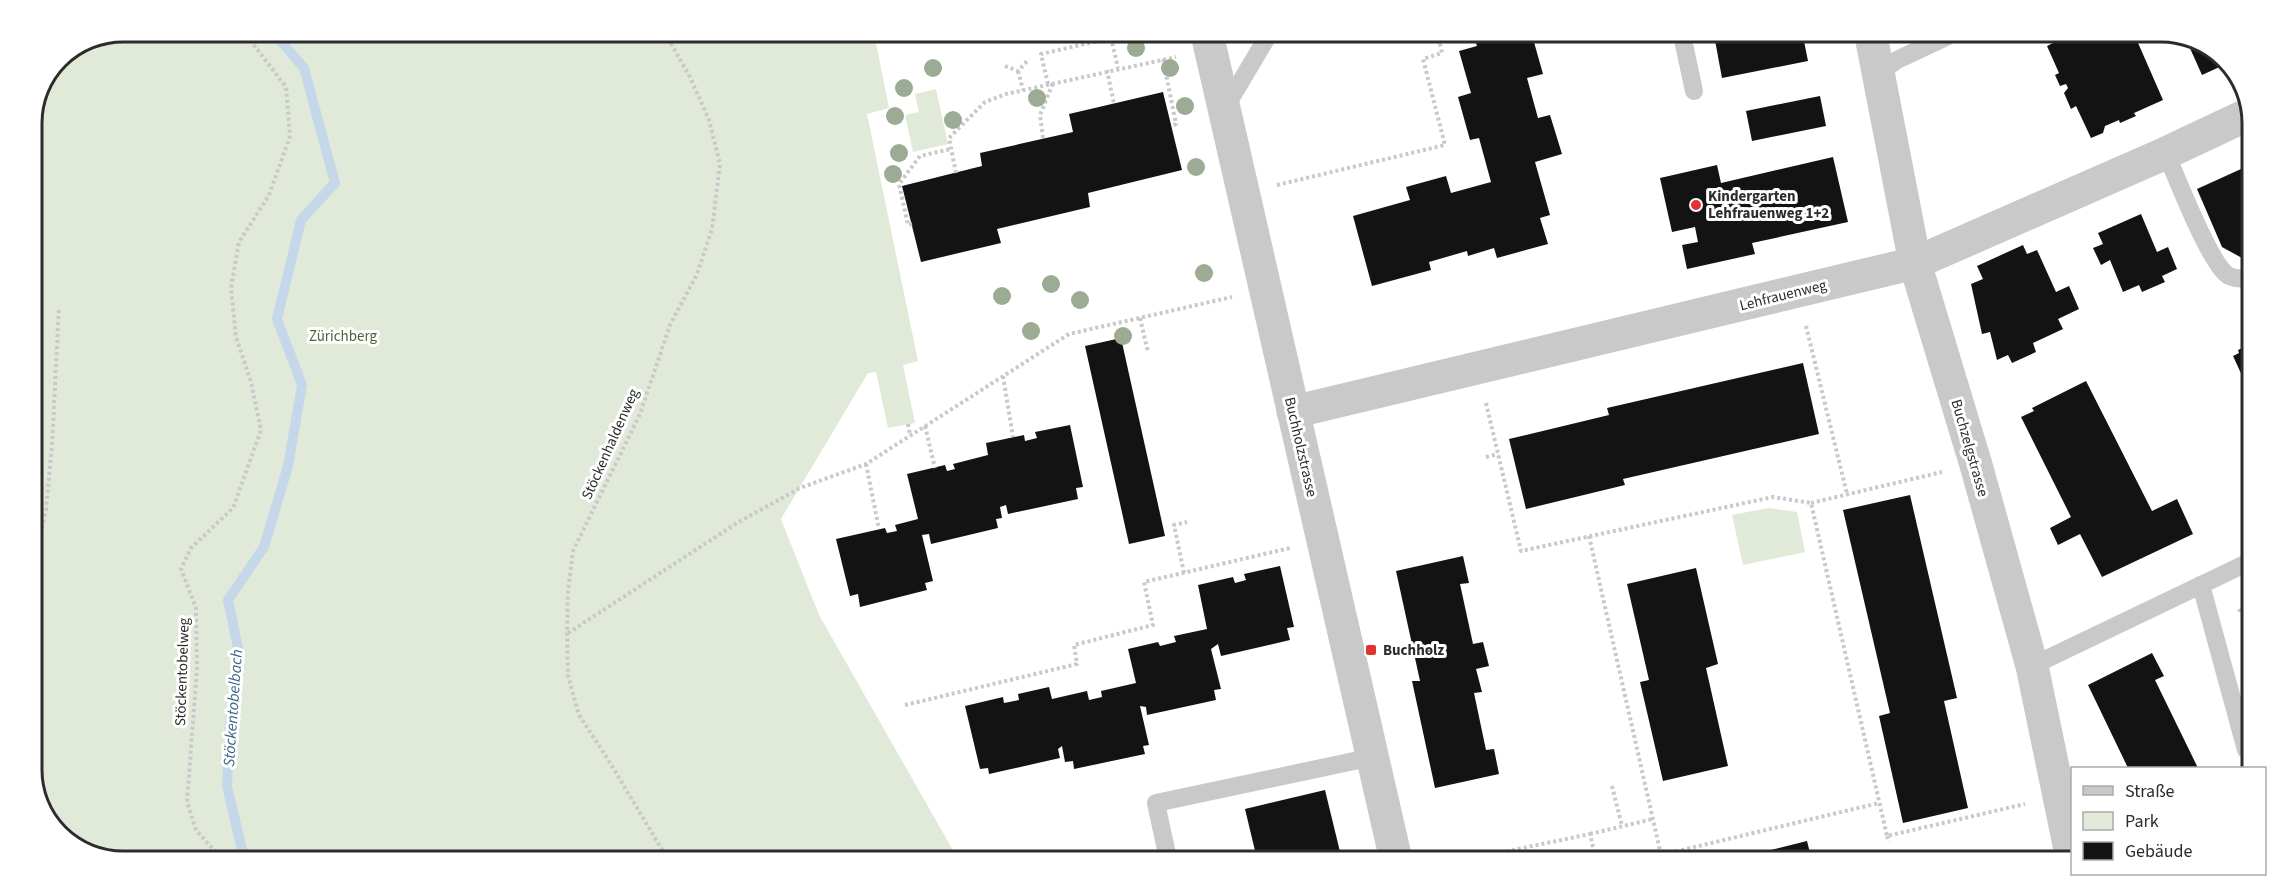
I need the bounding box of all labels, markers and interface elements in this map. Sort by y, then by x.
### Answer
place label: Kindergarten Lehfrauenweg 1+2 [1708,186,1829,224]
marker: Kindergarten Lehfrauenweg 1+2 [1689,198,1703,212]
street label: Lehfrauenweg [1737,274,1829,316]
park label: Zürichberg [309,326,378,347]
street label: Stöckenhaldenweg [577,385,645,503]
street label: Buchholzstrasse [1279,395,1322,499]
street label: Buchzelgstrasse [1946,397,1993,499]
street label: Stöckentobelweg [170,617,195,727]
place label: Buchholz [1383,640,1444,661]
marker: Buchholz [1364,643,1378,657]
water label: Stöckentobelbach [218,649,248,768]
legend [2071,767,2266,875]
text: Straße [2125,779,2175,804]
text: Park [2125,809,2159,834]
text: Gebäude [2125,839,2193,864]

